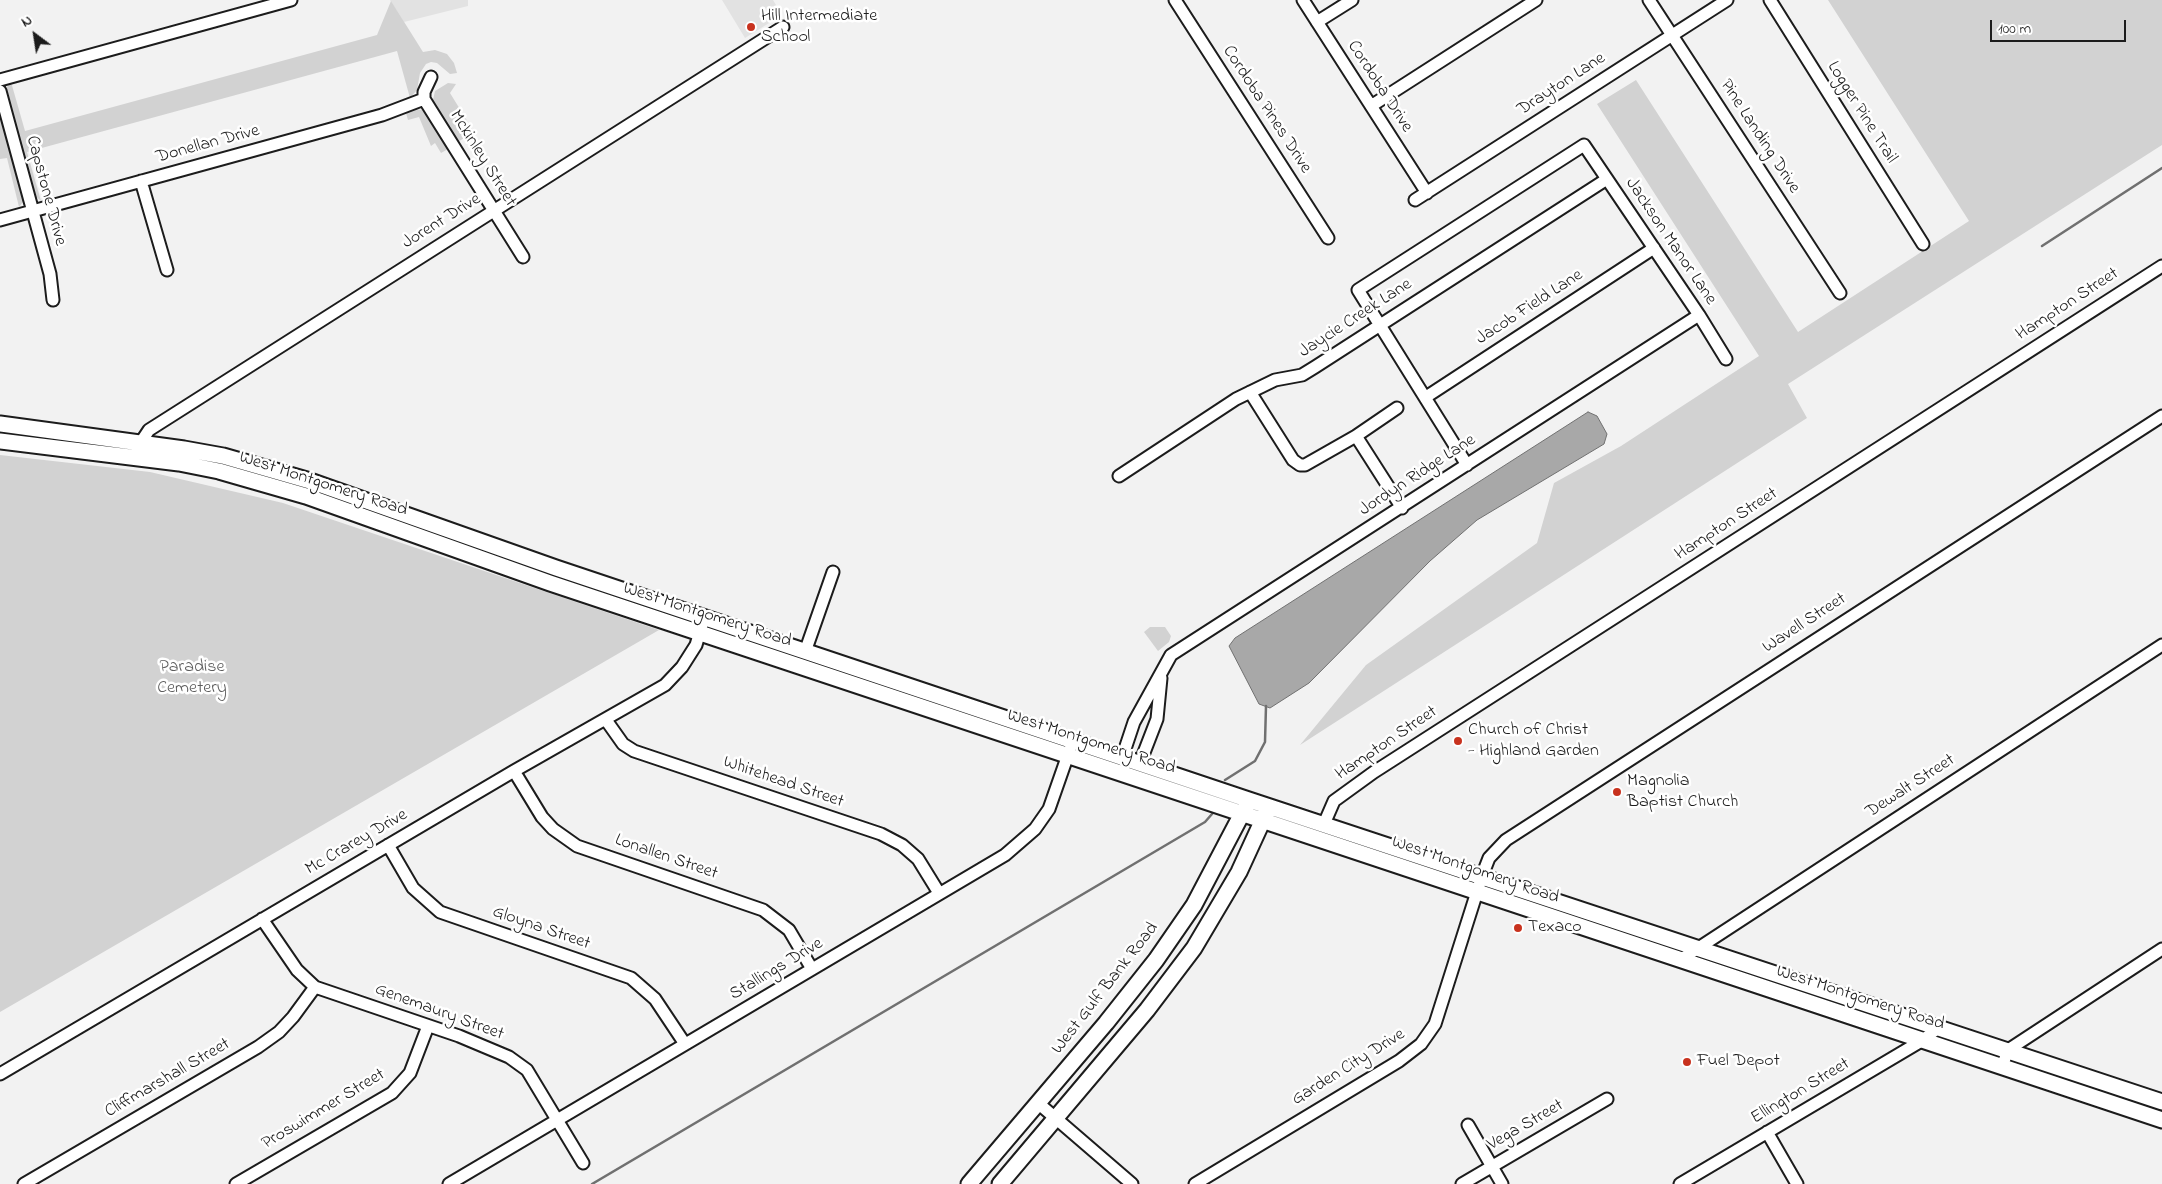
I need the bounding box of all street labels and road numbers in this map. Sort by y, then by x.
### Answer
street label: Cordoba Drive [1341,37,1417,137]
street label: Cordoba Pines Drive [1217,42,1315,178]
street label: Drayton Lane [1514,49,1610,121]
street label: Logger Pine Trail [1821,58,1901,168]
street label: Pine Landing Drive [1714,76,1804,198]
street label: Mckinley Street [444,107,520,211]
street label: Donellan Drive [154,121,262,169]
street label: Capstone Drive [20,134,70,248]
street label: Jackson Manor Lane [1620,174,1720,310]
street label: Jorent Drive [399,189,485,255]
street label: Hampton Street [2013,264,2123,346]
street label: Jacob Field Lane [1472,265,1588,351]
street label: Jaycie Creek Lane [1296,275,1416,363]
street label: Jordyn Ridge Lane [1356,430,1480,522]
street label: West Montgomery Road [236,448,410,522]
street label: Hampton Street [1672,484,1782,566]
street label: West Montgomery Road [620,579,794,653]
street label: Wavell Street [1759,589,1851,659]
street label: Hampton Street [1332,702,1442,786]
street label: West Montgomery Road [1004,706,1178,780]
street label: Dewalt Street [1862,750,1960,824]
street label: Whitehead Street [720,752,846,814]
street label: Mc Crarey Drive [302,805,412,881]
street label: Lonallen Street [612,830,720,886]
street label: West Montgomery Road [1388,832,1562,910]
street label: Gloyna Street [489,902,593,956]
street label: West Gulf Bank Road [1048,919,1164,1059]
street label: Stallings Drive [727,934,827,1006]
street label: West Montgomery Road [1773,962,1947,1036]
street label: Genemaury Street [372,980,506,1046]
street label: Garden City Drive [1288,1025,1410,1111]
street label: Cliffmarshall Street [101,1034,235,1124]
street label: Ellington Street [1748,1054,1854,1130]
street label: Proswimmer Street [258,1065,390,1155]
street label: Vega Street [1484,1096,1568,1156]

